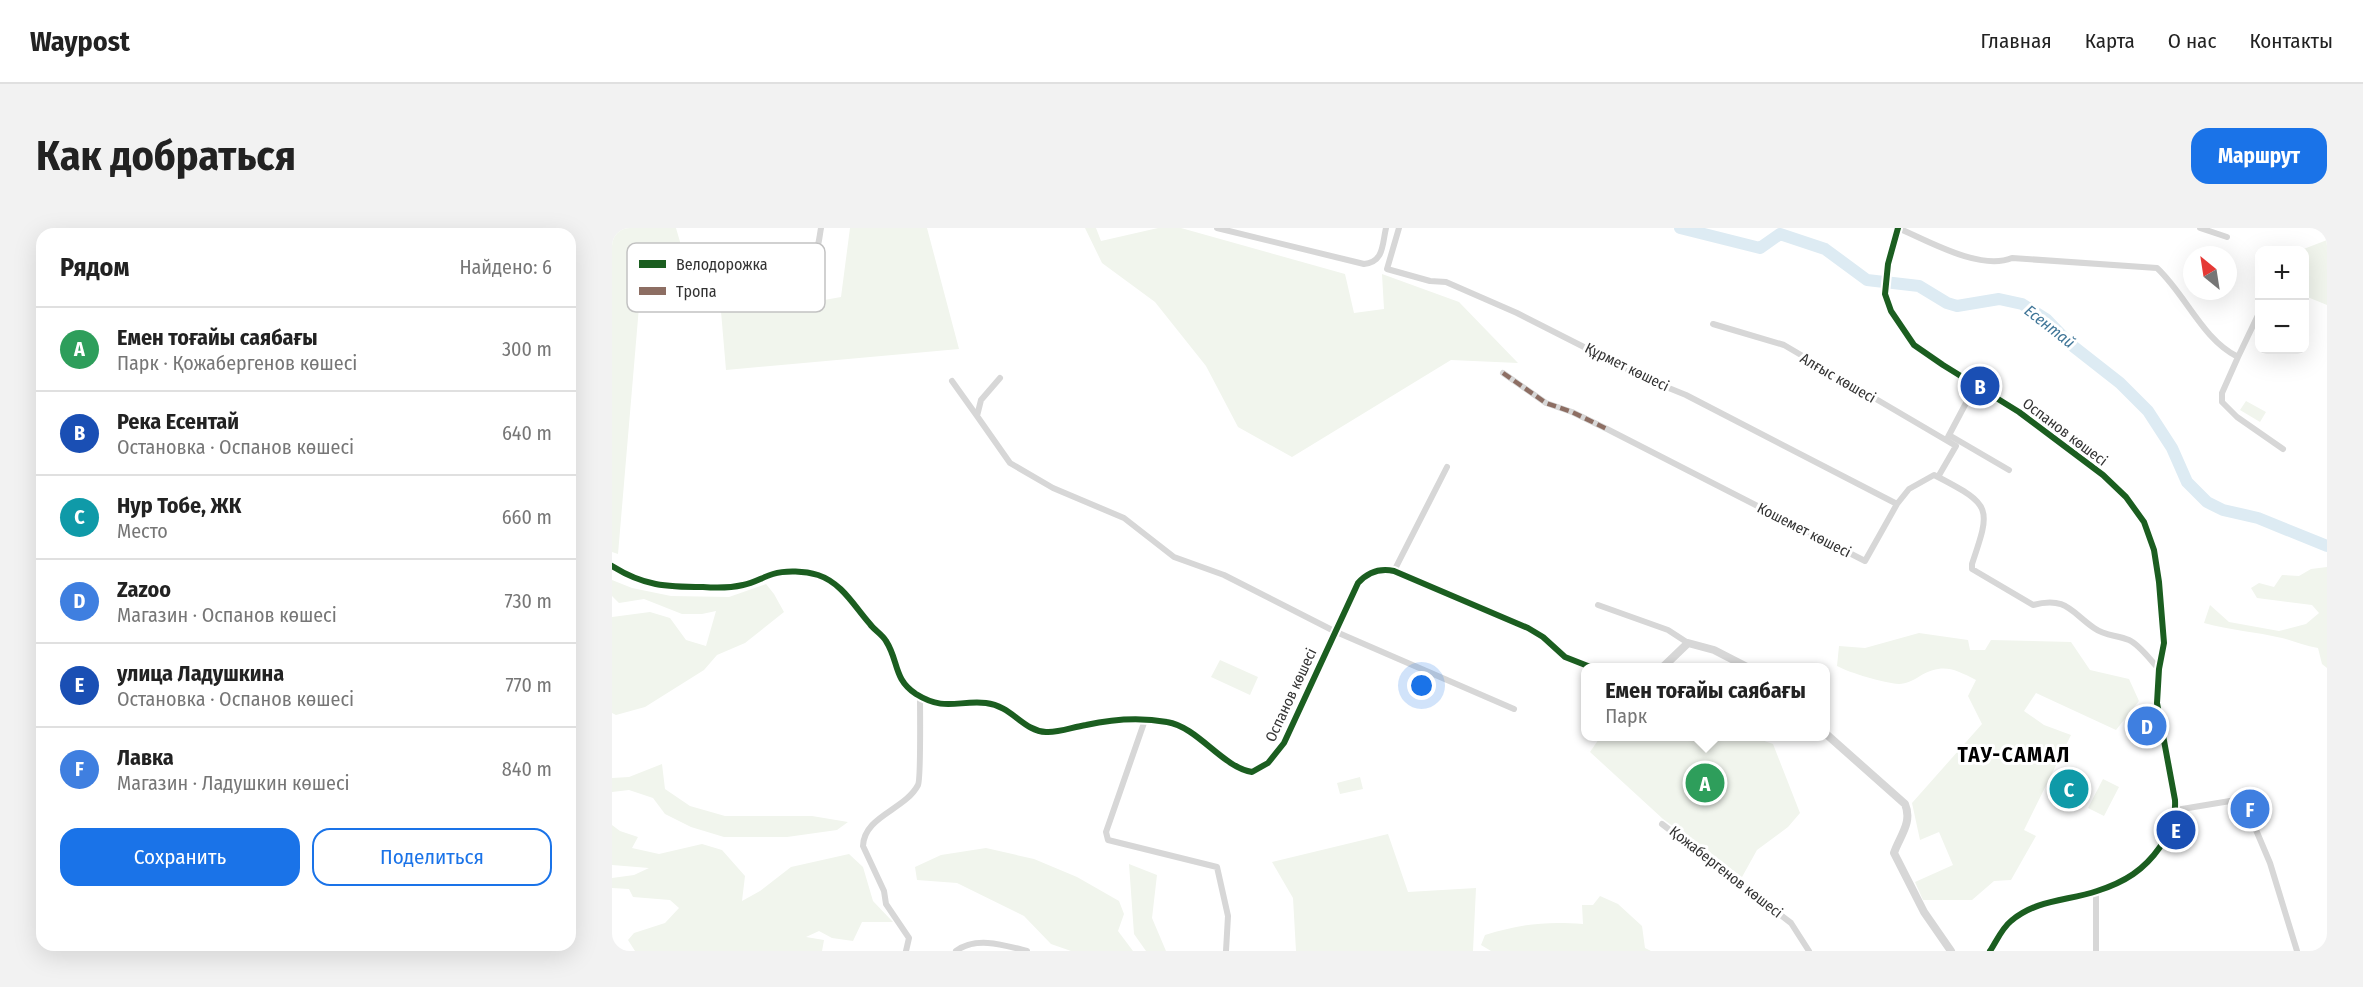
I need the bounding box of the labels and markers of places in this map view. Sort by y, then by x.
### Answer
pin: B [1960,364,2000,408]
pin: D [2128,704,2167,748]
pin: A [1686,760,1724,806]
pin: C [2050,766,2088,812]
pin: F [2230,786,2270,832]
pin: E [2156,808,2196,852]

